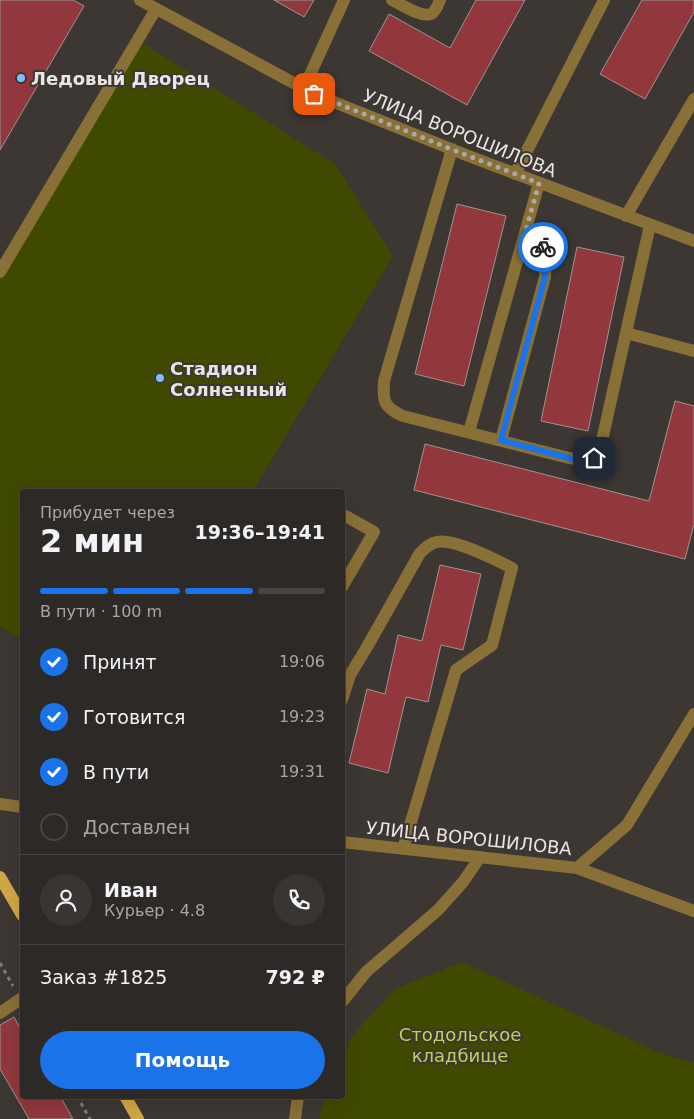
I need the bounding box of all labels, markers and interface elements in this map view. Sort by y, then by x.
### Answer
place label: Ледовый Дворец [31,68,210,89]
marker: Ледовый Дворец [15,72,27,84]
pin [293,73,335,115]
icon: bag [300,80,328,108]
street label: УЛИЦА ВОРОШИЛОВА [360,85,560,182]
courier [518,222,568,272]
icon: bike [529,233,557,261]
place label: Стадион Солнечный [170,358,287,400]
marker: Стадион Солнечный [154,372,166,384]
pin [573,437,615,479]
icon: home [580,444,608,472]
text: Прибудет через [40,503,175,522]
text: 19:36–19:41 [195,521,325,543]
text: 2 мин [40,522,144,560]
text: В пути · 100 m [40,602,162,621]
icon: check [40,648,68,676]
text: Принят [83,651,157,673]
text: 19:06 [279,652,325,671]
icon: check [40,703,68,731]
text: Готовится [83,706,185,728]
text: 19:23 [279,707,325,726]
icon: check [40,758,68,786]
text: В пути [83,761,149,783]
text: 19:31 [279,762,325,781]
text: Доставлен [83,816,190,838]
street label: УЛИЦА ВОРОШИЛОВА [365,817,574,859]
button: person [40,874,92,926]
button: phone [273,874,325,926]
text: Иван [104,879,158,901]
text: Курьер · 4.8 [104,901,205,920]
text: Заказ #1825 [40,966,167,988]
text: 792 ₽ [266,966,325,988]
park label: Стодольское кладбище [399,1024,521,1066]
button: Помощь [40,1031,325,1089]

